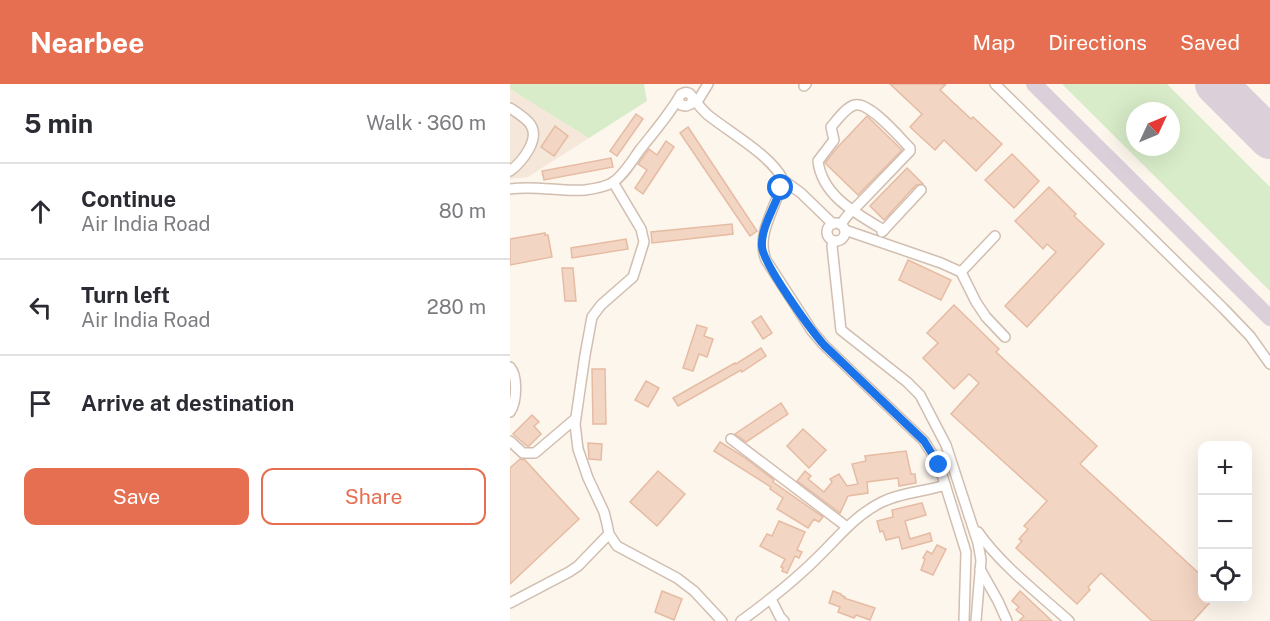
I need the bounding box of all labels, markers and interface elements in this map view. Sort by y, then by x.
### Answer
text: Nearbee [30,26,144,59]
text: Map [973,30,1015,55]
text: Directions [1048,30,1147,55]
text: Saved [1180,30,1240,55]
north arrow [1126,102,1180,156]
text: 5 min [24,108,93,139]
text: Walk · 360 m [366,111,486,135]
route start [767,174,793,200]
text: Continue [81,186,176,212]
icon: ahead [24,195,57,228]
text: 80 m [439,199,486,223]
text: Air India Road [81,212,210,236]
text: Turn left [81,282,170,308]
icon: left [24,291,57,324]
text: 280 m [427,295,486,319]
text: Air India Road [81,308,210,332]
icon: arrive [24,387,57,420]
text: Arrive at destination [81,390,294,416]
map controls [1198,441,1252,603]
button: + [1198,441,1252,495]
route end [925,451,951,477]
button: Save [24,468,249,525]
button: Share [261,468,486,525]
button: − [1198,495,1252,549]
button: locate [1198,549,1252,603]

